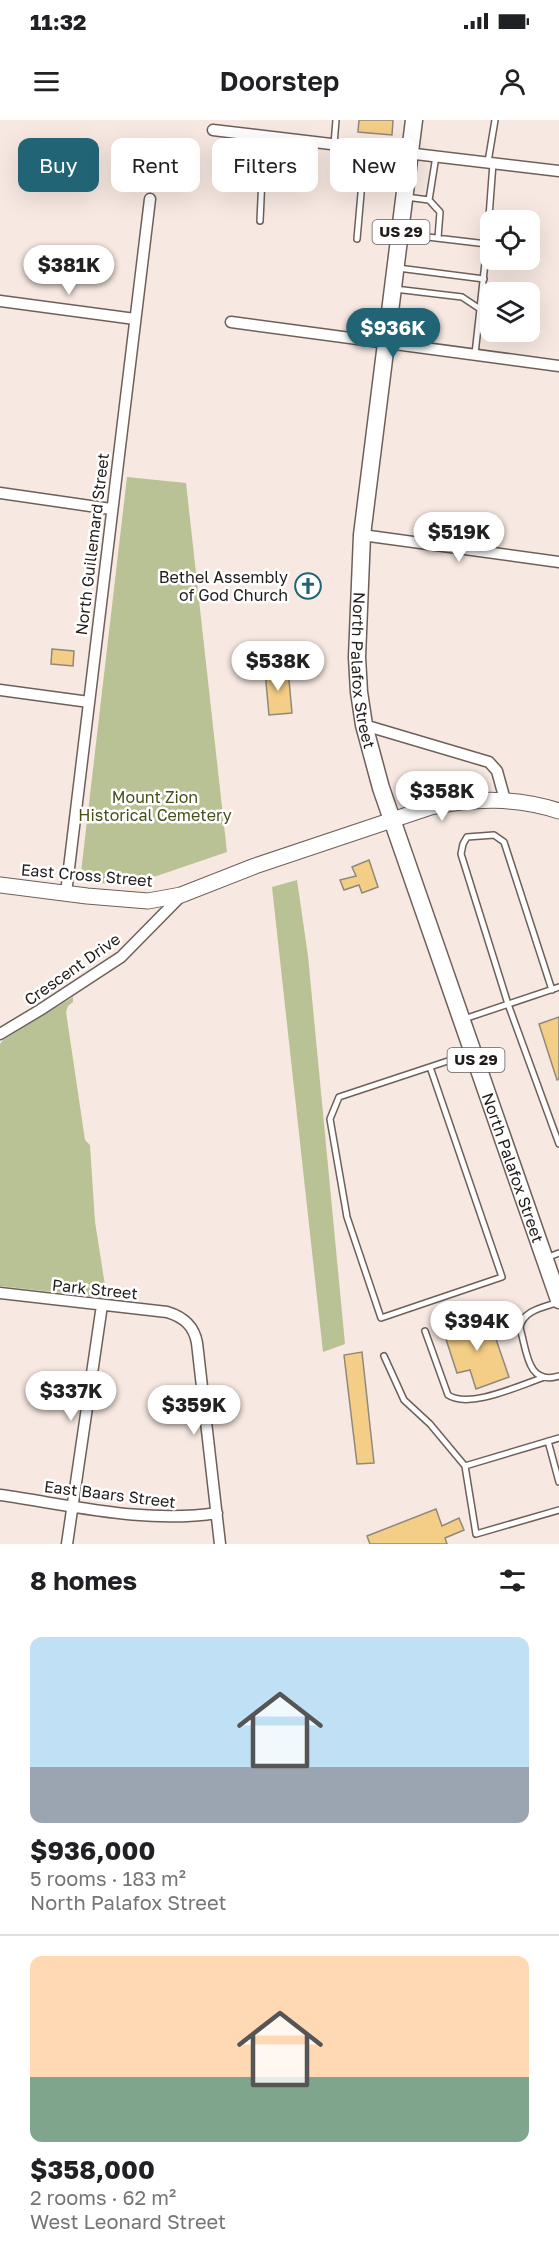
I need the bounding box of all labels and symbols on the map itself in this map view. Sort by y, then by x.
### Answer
road number: US 29 [372,220,430,244]
pin: $381K [27,245,111,296]
pin: $936K [351,308,435,359]
street label: North Guillemard Street [71,452,113,636]
pin: $519K [417,512,501,563]
place label: Bethel Assembly of God Church [159,567,288,605]
church icon: Bethel Assembly of God Church [293,571,323,601]
street label: North Palafox Street [347,592,380,751]
pin: $538K [236,641,320,692]
pin: $358K [400,771,484,822]
park label: Mount Zion Historical Cemetery [78,787,232,825]
street label: East Cross Street [20,859,154,891]
street label: Crescent Drive [20,929,124,1009]
road number: US 29 [448,1048,504,1072]
street label: North Palafox Street [478,1090,548,1245]
street label: Park Street [51,1275,139,1303]
pin: $394K [435,1301,519,1352]
pin: $337K [29,1371,113,1422]
pin: $359K [152,1385,236,1436]
street label: East Baars Street [43,1476,177,1512]

